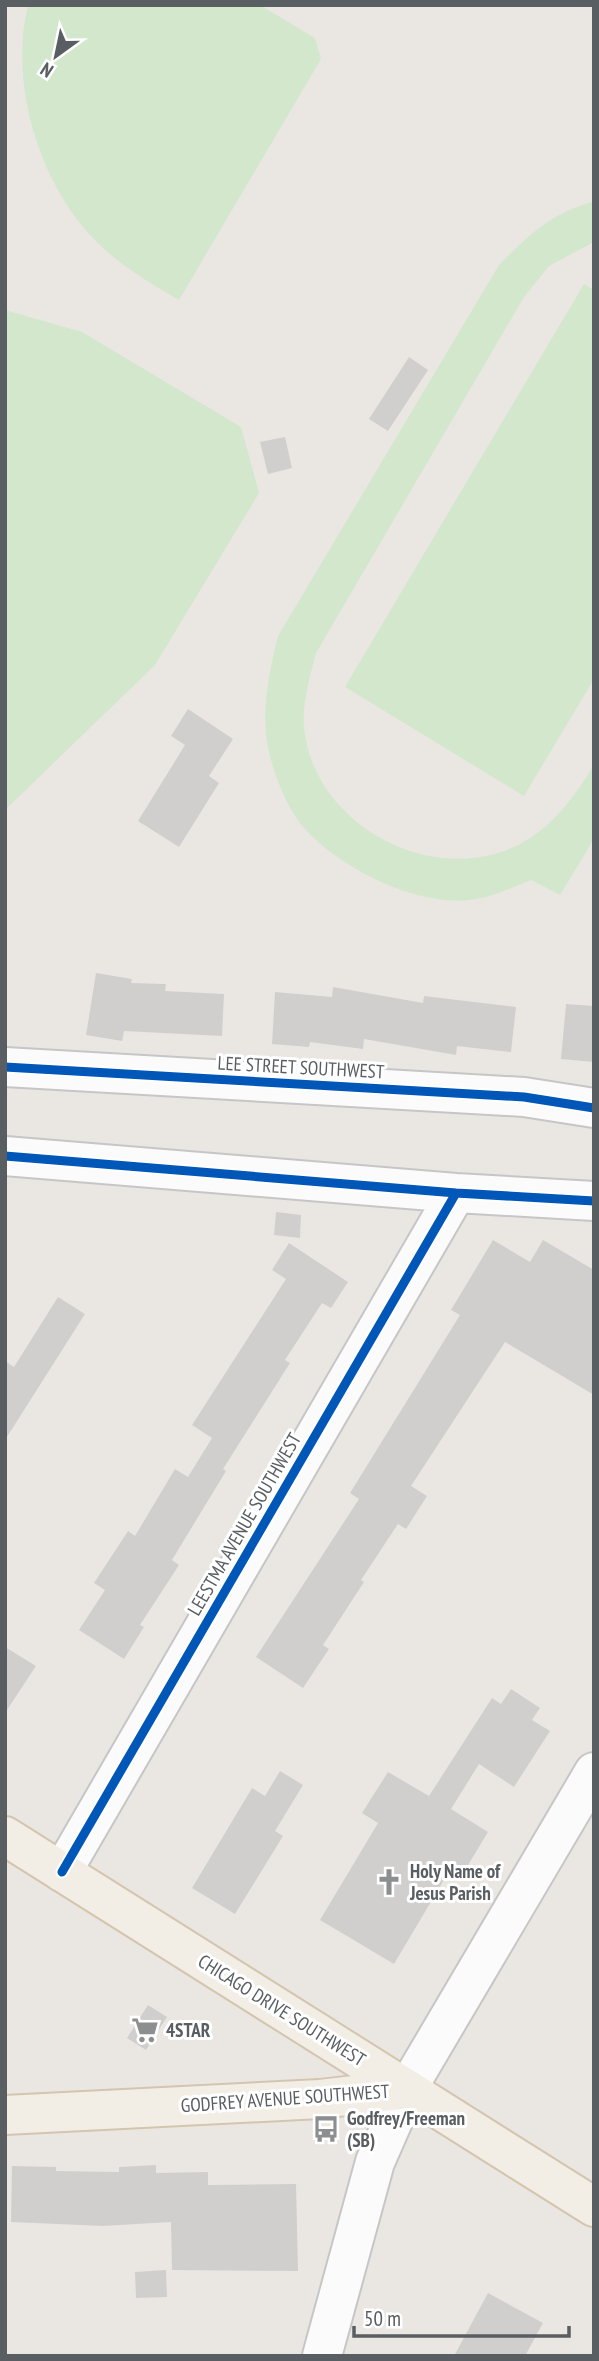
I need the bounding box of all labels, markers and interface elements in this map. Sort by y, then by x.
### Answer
north arrow [21,21,91,91]
text: N [36,57,58,83]
street label: LEE STREET SOUTHWEST [217,1051,385,1083]
street label: LEESTMA AVENUE SOUTHWEST [182,1428,306,1620]
place label: Holy Name of Jesus Parish [409,1859,501,1905]
church icon: Holy Name of Jesus Parish [374,1867,404,1897]
street label: CHICAGO DRIVE SOUTHWEST [194,1949,371,2072]
supermarket icon: 4STAR [130,2015,160,2045]
place label: 4STAR [166,2018,211,2042]
street label: GODFREY AVENUE SOUTHWEST [180,2079,390,2117]
place label: Godfrey/Freeman (SB) [347,2106,465,2152]
bus stop icon: Godfrey/Freeman (SB) [311,2114,341,2144]
scale bar [354,2294,569,2338]
text: 50 m [364,2305,401,2332]

